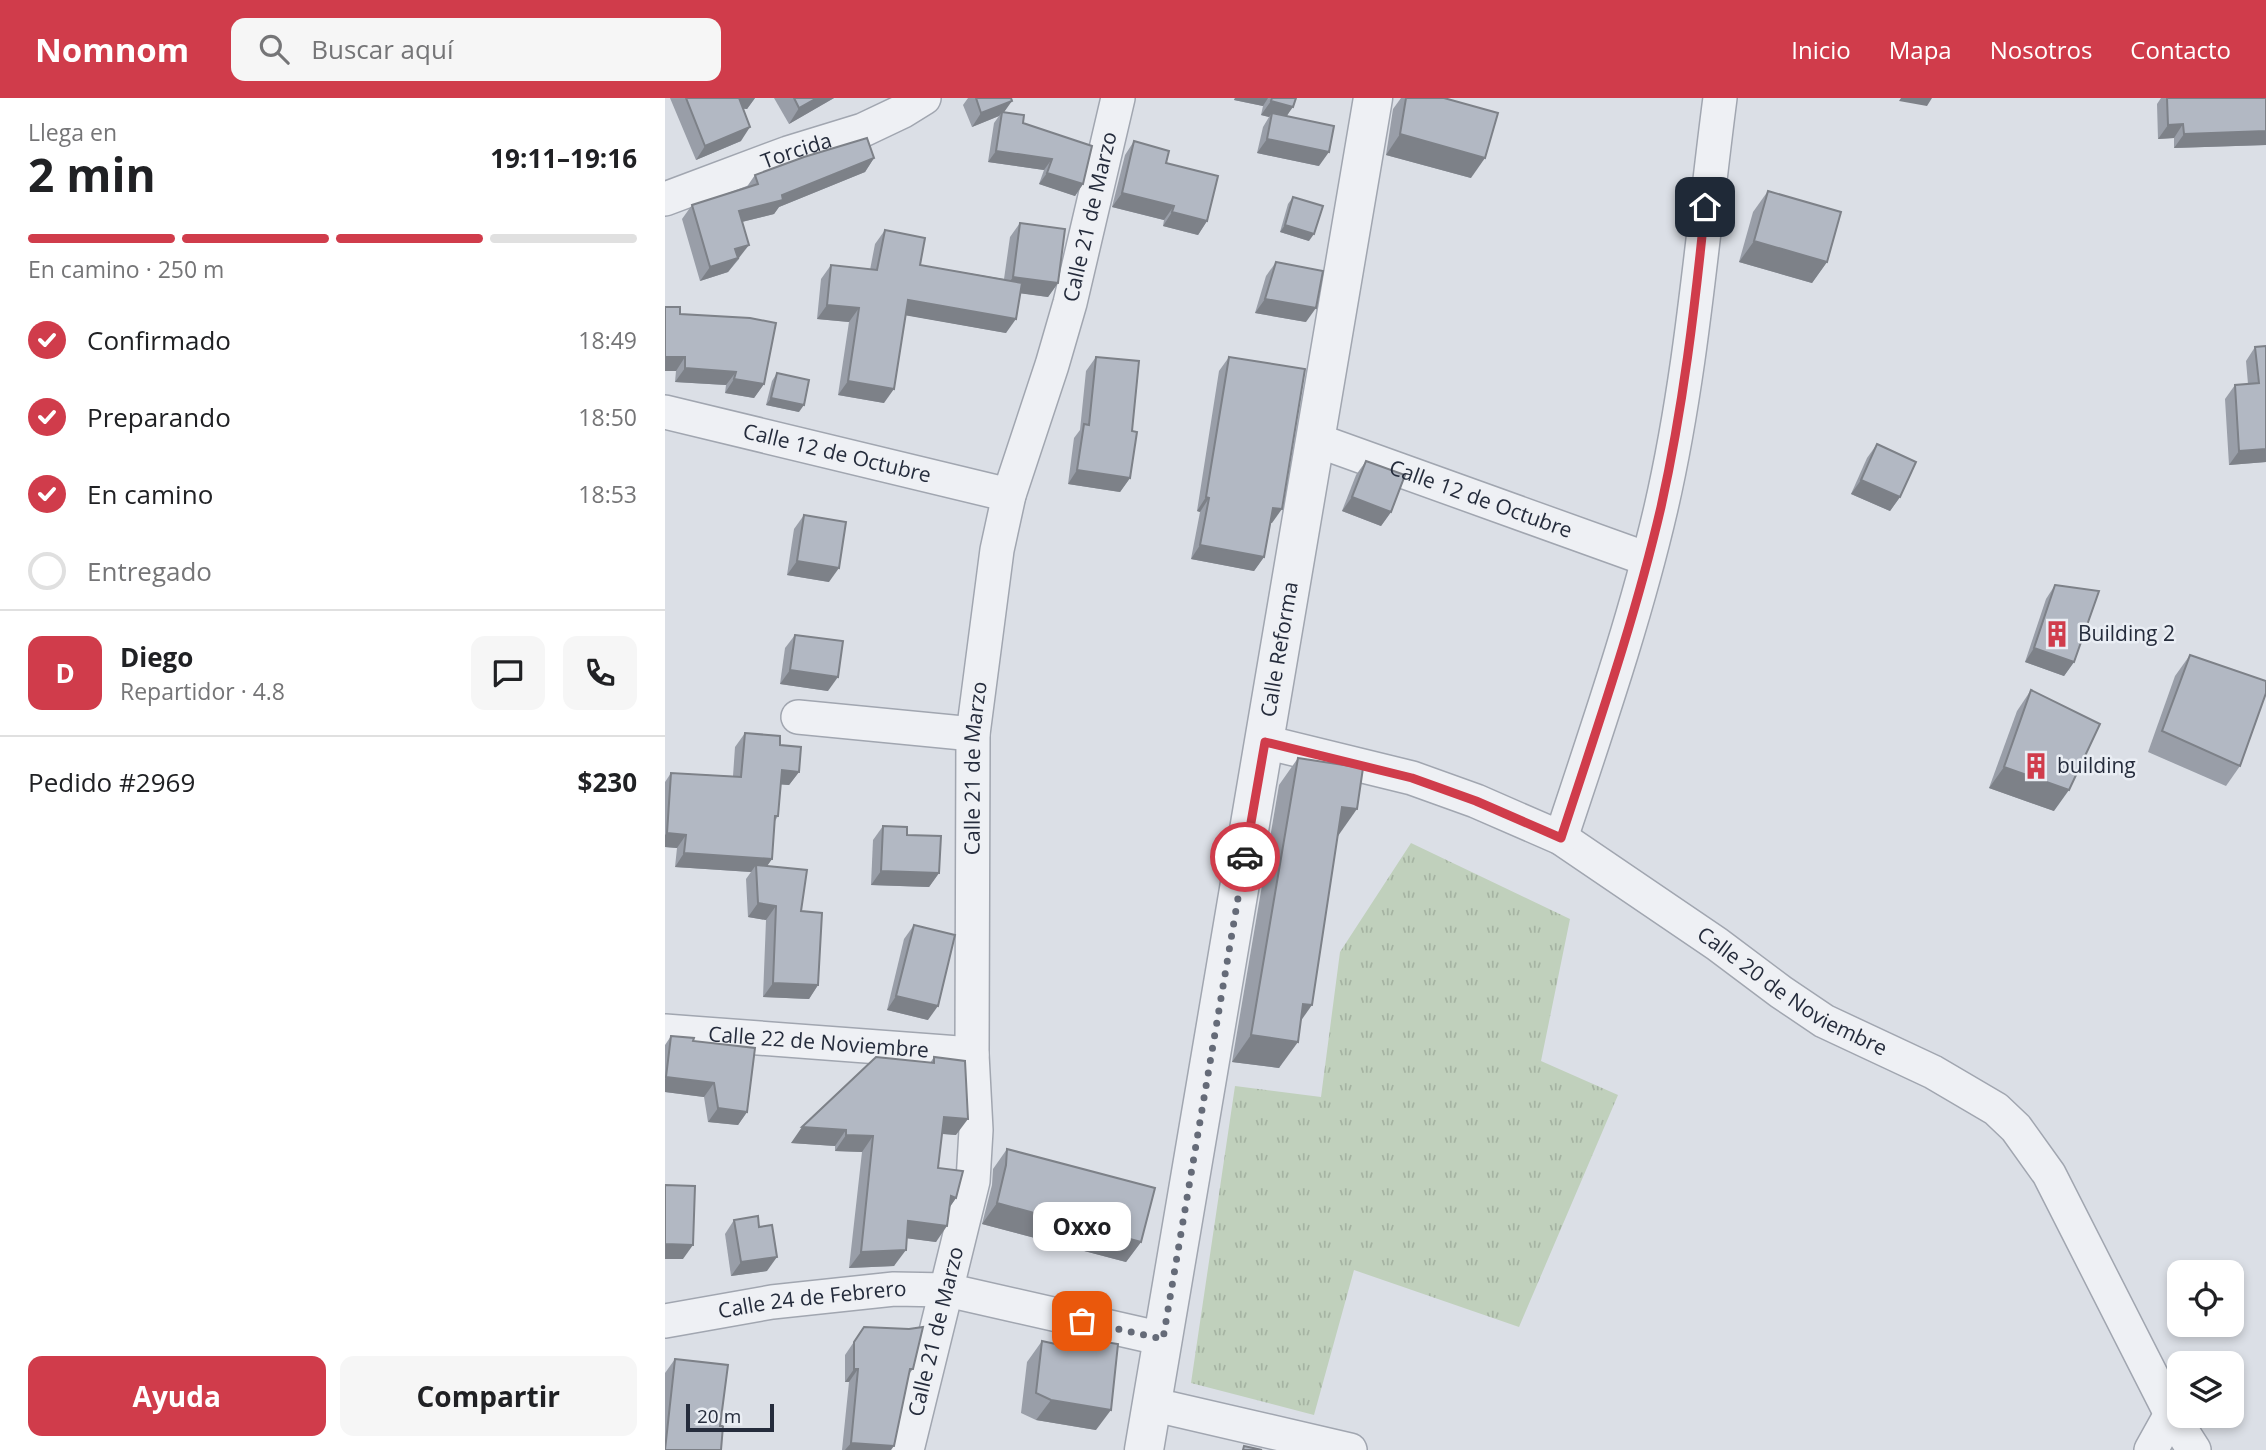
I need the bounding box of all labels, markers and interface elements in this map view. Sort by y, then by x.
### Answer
search box [231,18,721,81]
text: Nomnom [35,27,189,72]
icon: search [255,30,293,68]
text: Buscar aquí [311,31,453,67]
text: Inicio [1791,33,1851,66]
text: Mapa [1889,33,1952,66]
text: Nosotros [1990,33,2092,66]
text: Contacto [2130,33,2231,66]
text: Llega en [28,116,117,148]
street label: Torcida [757,125,835,175]
street label: Calle 21 de Marzo [1056,129,1123,305]
text: 19:11–19:16 [490,140,637,176]
text: 2 min [28,143,156,205]
pin [1675,177,1735,237]
icon: home [1686,188,1724,226]
text: En camino · 250 m [28,253,224,285]
icon: check [28,321,66,359]
text: Confirmado [87,322,231,358]
text: 18:49 [578,324,637,356]
icon: check [28,398,66,436]
text: Preparando [87,399,231,435]
text: 18:50 [578,401,637,433]
street label: Calle 12 de Octubre [740,416,934,489]
street label: Calle 12 de Octubre [1386,453,1576,544]
icon: check [28,475,66,513]
text: En camino [87,476,213,512]
text: 18:53 [578,478,637,510]
text: Entregado [87,553,212,589]
street label: Calle Reforma [1253,579,1304,719]
building icon: Building 2 [2042,619,2072,649]
place label: Building 2 [2078,619,2175,647]
button: chat [471,636,545,710]
button: phone [563,636,637,710]
text: Diego [120,639,193,675]
text: D [55,655,75,691]
text: Repartidor · 4.8 [120,675,285,707]
street label: Calle 21 de Marzo [957,680,993,855]
building icon: building [2021,751,2051,781]
place label: building [2057,751,2136,779]
text: Pedido #2969 [28,764,195,800]
text: $230 [578,764,637,800]
courier [1210,822,1280,892]
icon: car [1226,838,1264,876]
street label: Calle 20 de Noviembre [1692,920,1892,1062]
street label: Calle 22 de Noviembre [707,1019,930,1064]
callout: Oxxo [1033,1202,1131,1251]
text: Oxxo [1052,1210,1112,1242]
street label: Calle 21 de Marzo [901,1243,969,1419]
map controls [2167,1260,2244,1428]
button: locate [2167,1260,2244,1337]
street label: Calle 24 de Febrero [716,1274,907,1324]
pin [1052,1291,1112,1351]
icon: bag [1063,1302,1101,1340]
button: layers [2167,1351,2244,1428]
button: Ayuda [28,1356,326,1436]
button: Compartir [340,1356,637,1436]
scale bar [686,1401,773,1433]
text: 20 m [697,1403,741,1429]

